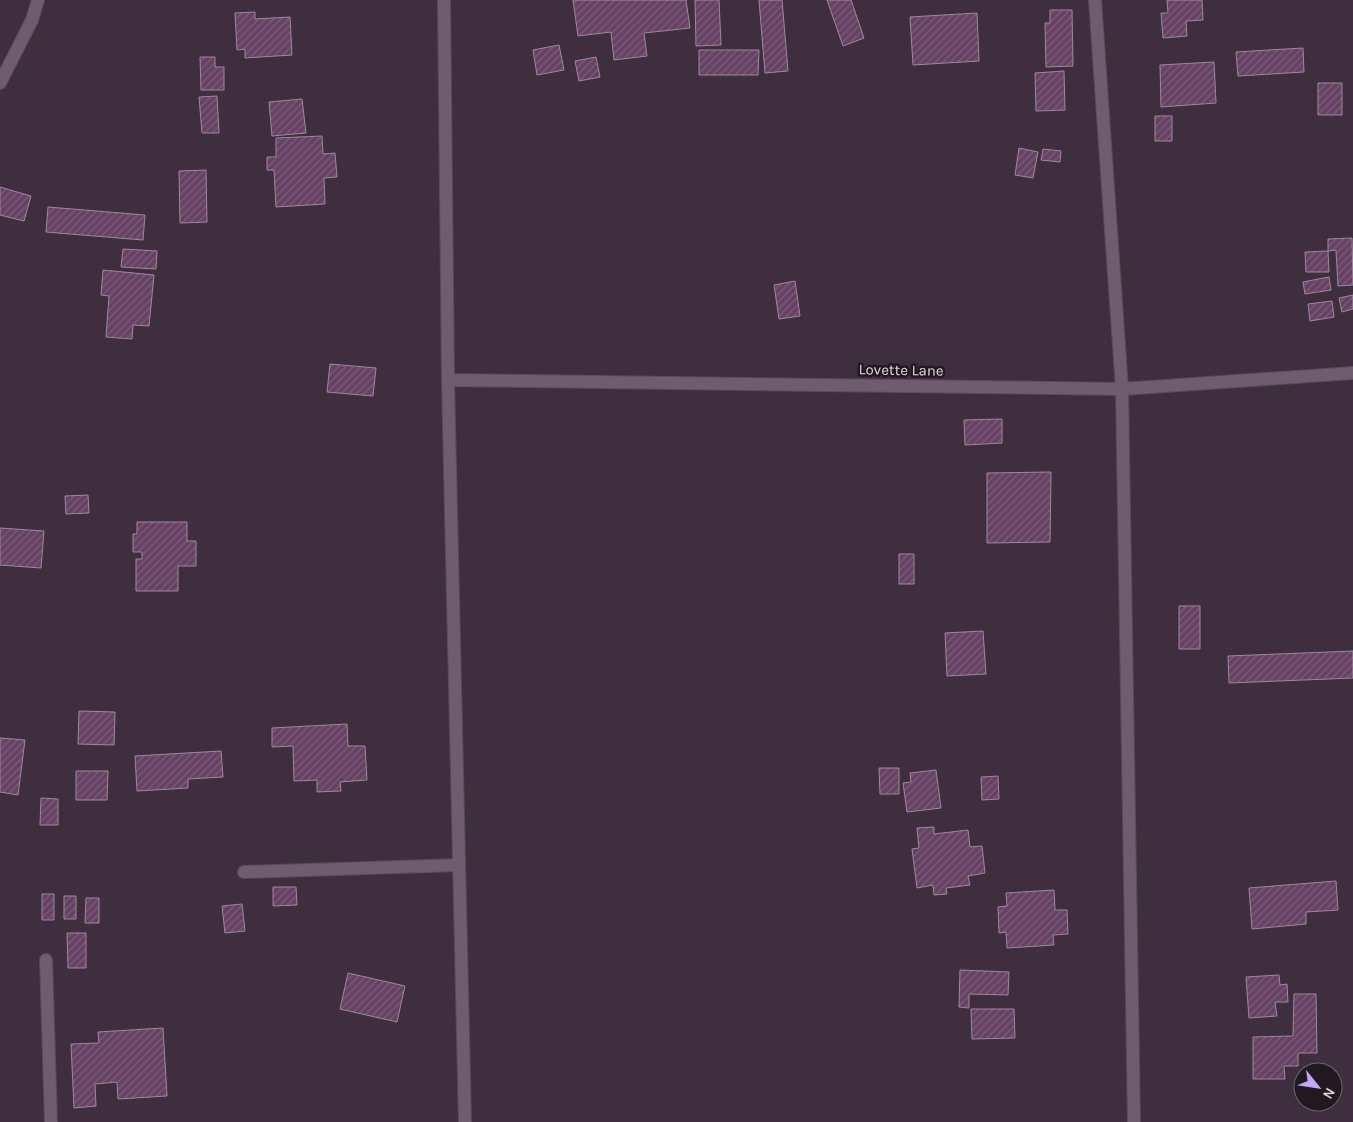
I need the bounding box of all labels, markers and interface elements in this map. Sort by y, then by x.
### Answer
street label: Lovette Lane [858,360,944,380]
north arrow [1293,1062,1343,1112]
text: N [1319,1085,1339,1102]

